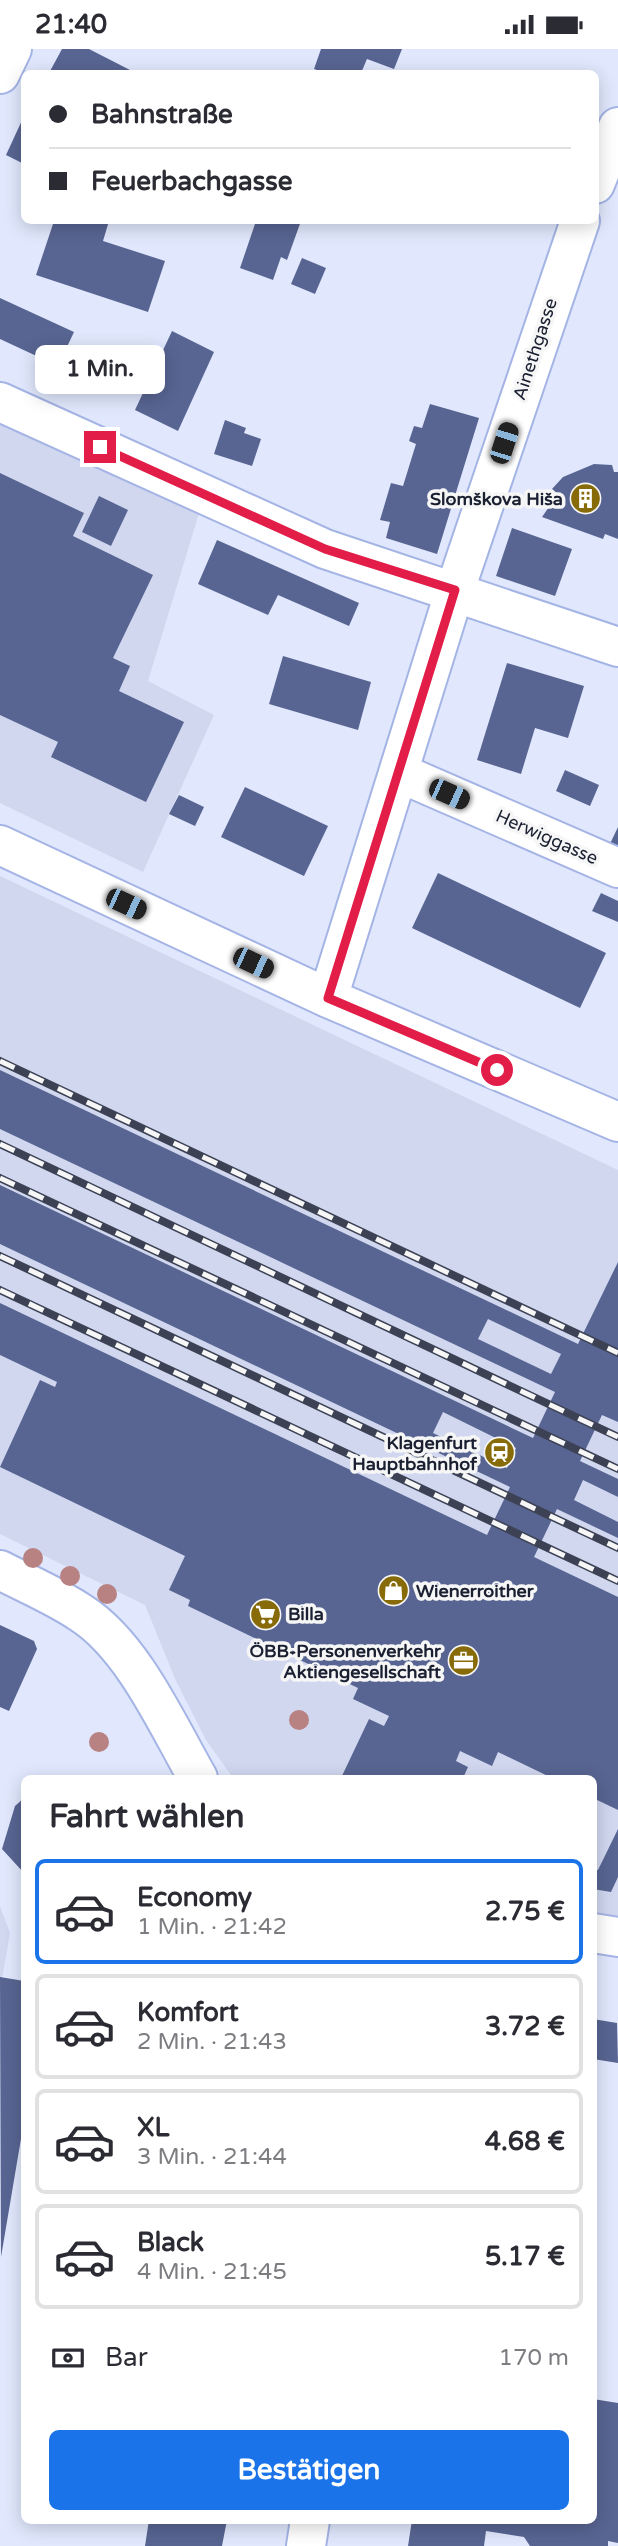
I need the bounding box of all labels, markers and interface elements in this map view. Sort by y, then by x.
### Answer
text: 21:40 [35,9,107,40]
text: Bahnstraße [91,99,233,130]
text: Feuerbachgasse [91,166,292,197]
street label: Ainethgasse [508,295,562,403]
callout: 1 Min. [35,345,165,395]
text: 1 Min. [66,355,134,383]
car [488,420,521,466]
route end [84,431,116,463]
building icon: Slomškova Hiša [569,482,603,516]
place label: Slomškova Hiša [430,488,563,510]
car [426,776,473,812]
street label: Herwiggasse [493,805,601,869]
car [103,886,150,922]
car [230,945,277,981]
route start [481,1054,513,1086]
place label: Klagenfurt Hauptbahnhof [352,1432,478,1475]
station icon: Klagenfurt Hauptbahnhof [483,1436,517,1470]
shop icon: Wienerroither [376,1574,410,1608]
place label: Wienerroither [416,1580,535,1602]
supermarket icon: Billa [248,1597,282,1631]
place label: Billa [288,1603,324,1625]
place label: ÖBB-Personenverkehr Aktiengesellschaft [249,1640,442,1683]
office icon: ÖBB-Personenverkehr Aktiengesellschaft [447,1644,481,1678]
text: Fahrt wählen [49,1798,245,1836]
icon: car [53,1880,116,1943]
text: Economy [137,1882,252,1913]
text: 2.75 € [485,1896,565,1927]
text: 1 Min. · 21:42 [137,1913,287,1941]
icon: car [53,1995,116,2058]
text: Komfort [137,1997,239,2028]
text: 3.72 € [485,2011,565,2042]
text: 2 Min. · 21:43 [137,2028,287,2056]
icon: car [53,2110,116,2173]
text: XL [137,2112,169,2143]
text: 4.68 € [485,2126,565,2157]
text: 3 Min. · 21:44 [137,2143,287,2171]
icon: car [53,2225,116,2288]
text: Black [137,2227,204,2258]
text: 5.17 € [485,2241,565,2272]
text: 4 Min. · 21:45 [137,2258,287,2286]
icon: cash [49,2339,87,2377]
text: Bar [105,2342,148,2373]
text: 170 m [499,2344,569,2372]
button: Bestätigen [49,2430,569,2510]

